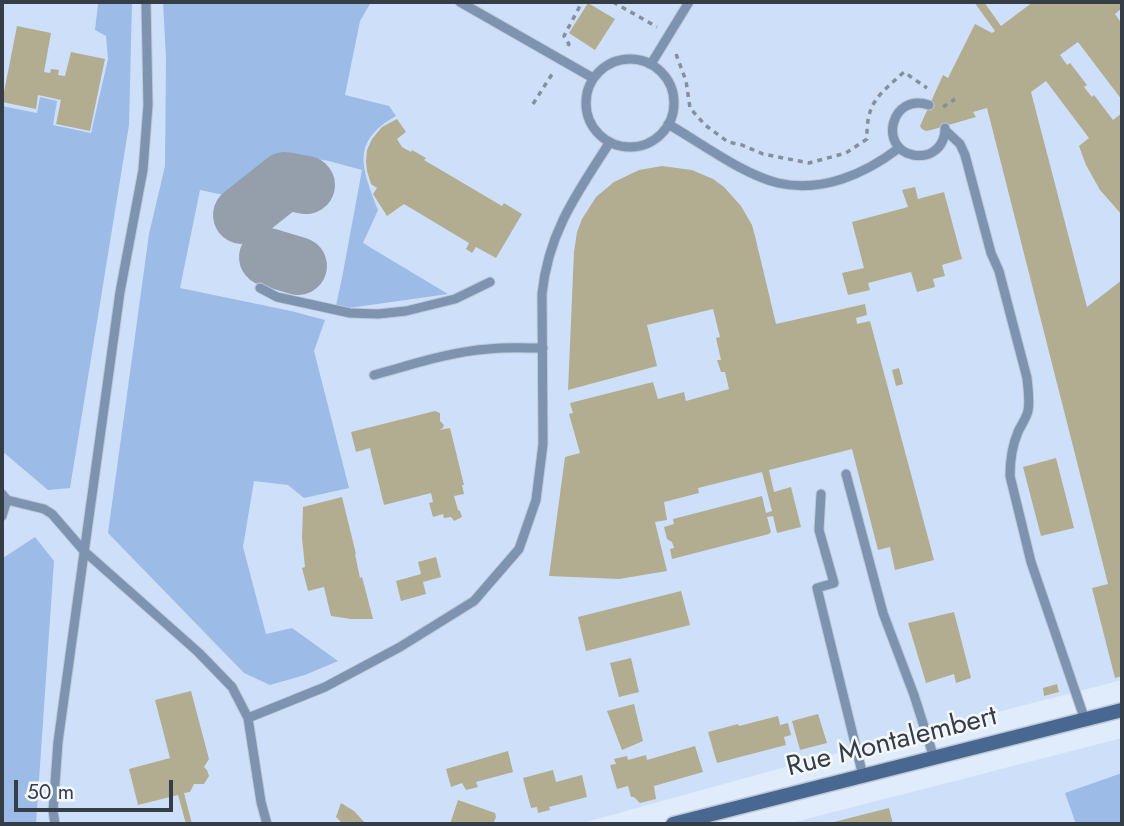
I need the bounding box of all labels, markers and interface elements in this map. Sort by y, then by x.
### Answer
street label: Rue Montalembert [783,701,1001,785]
scale bar [18,766,177,810]
text: 50 m [27,777,74,807]

